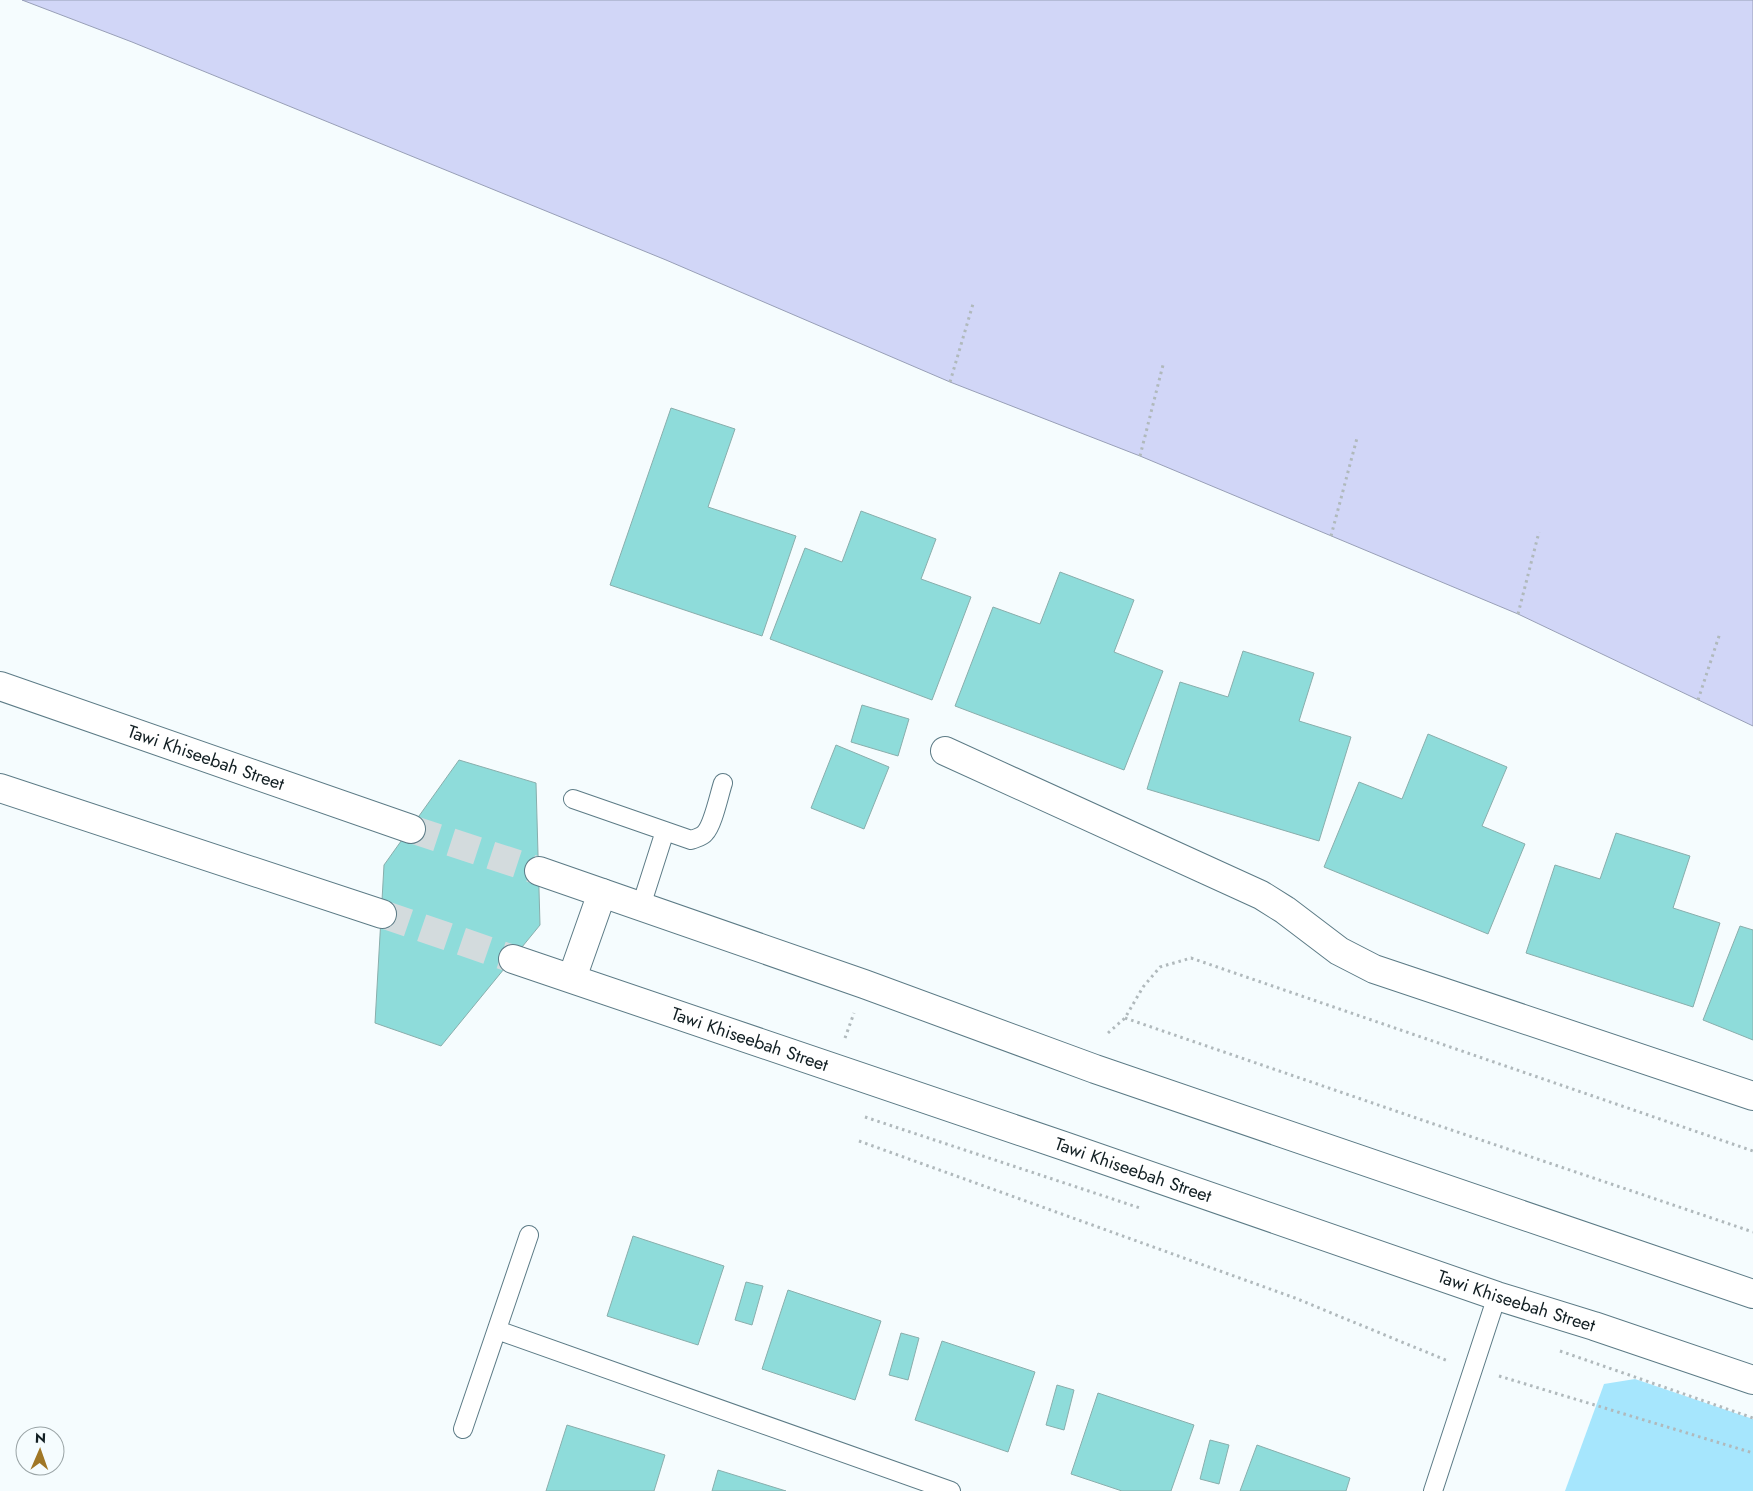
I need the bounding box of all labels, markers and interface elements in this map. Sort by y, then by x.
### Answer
street label: Tawi Khiseebah Street [124,718,288,797]
street label: Tawi Khiseebah Street [668,1001,832,1078]
street label: Tawi Khiseebah Street [1051,1131,1216,1209]
street label: Tawi Khiseebah Street [1434,1263,1599,1339]
north arrow [15,1426,65,1476]
text: N [35,1428,46,1448]

